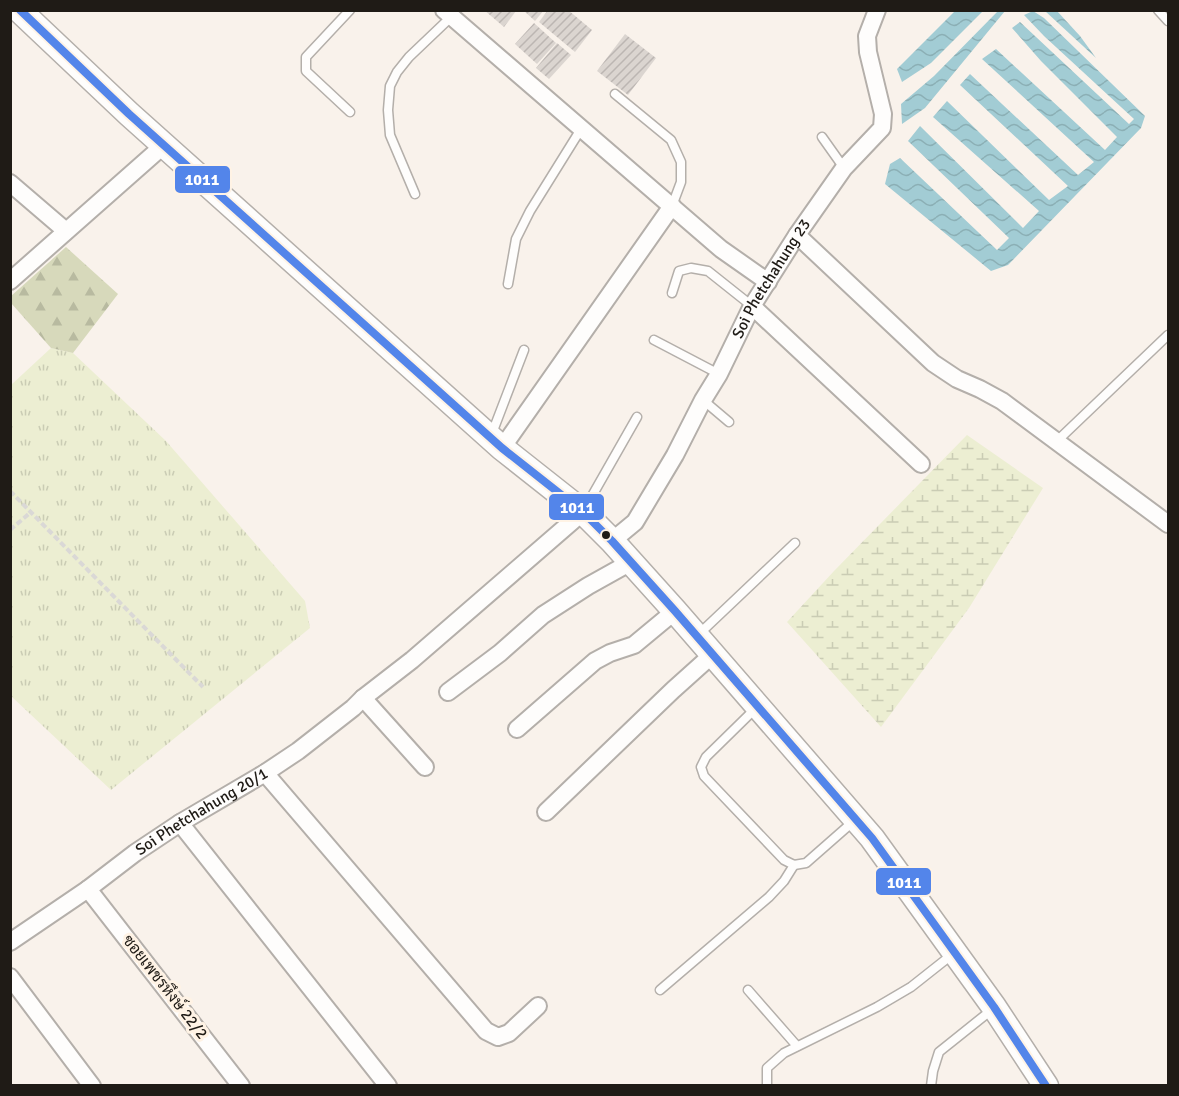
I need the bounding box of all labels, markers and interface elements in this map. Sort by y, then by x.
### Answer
line badge: 1011 [174,165,231,194]
text: 1011 [185,170,220,190]
street label: Soi Phetchahung 23 [728,215,815,342]
line badge: 1011 [548,493,605,521]
text: 1011 [560,498,595,518]
unlabelled marker [600,529,612,541]
street label: Soi Phetchahung 20/1 [132,764,271,860]
line badge: 1011 [875,867,932,896]
text: 1011 [887,873,922,893]
street label: ซอยเพชรหึงษ์ 22/2 [118,929,214,1043]

